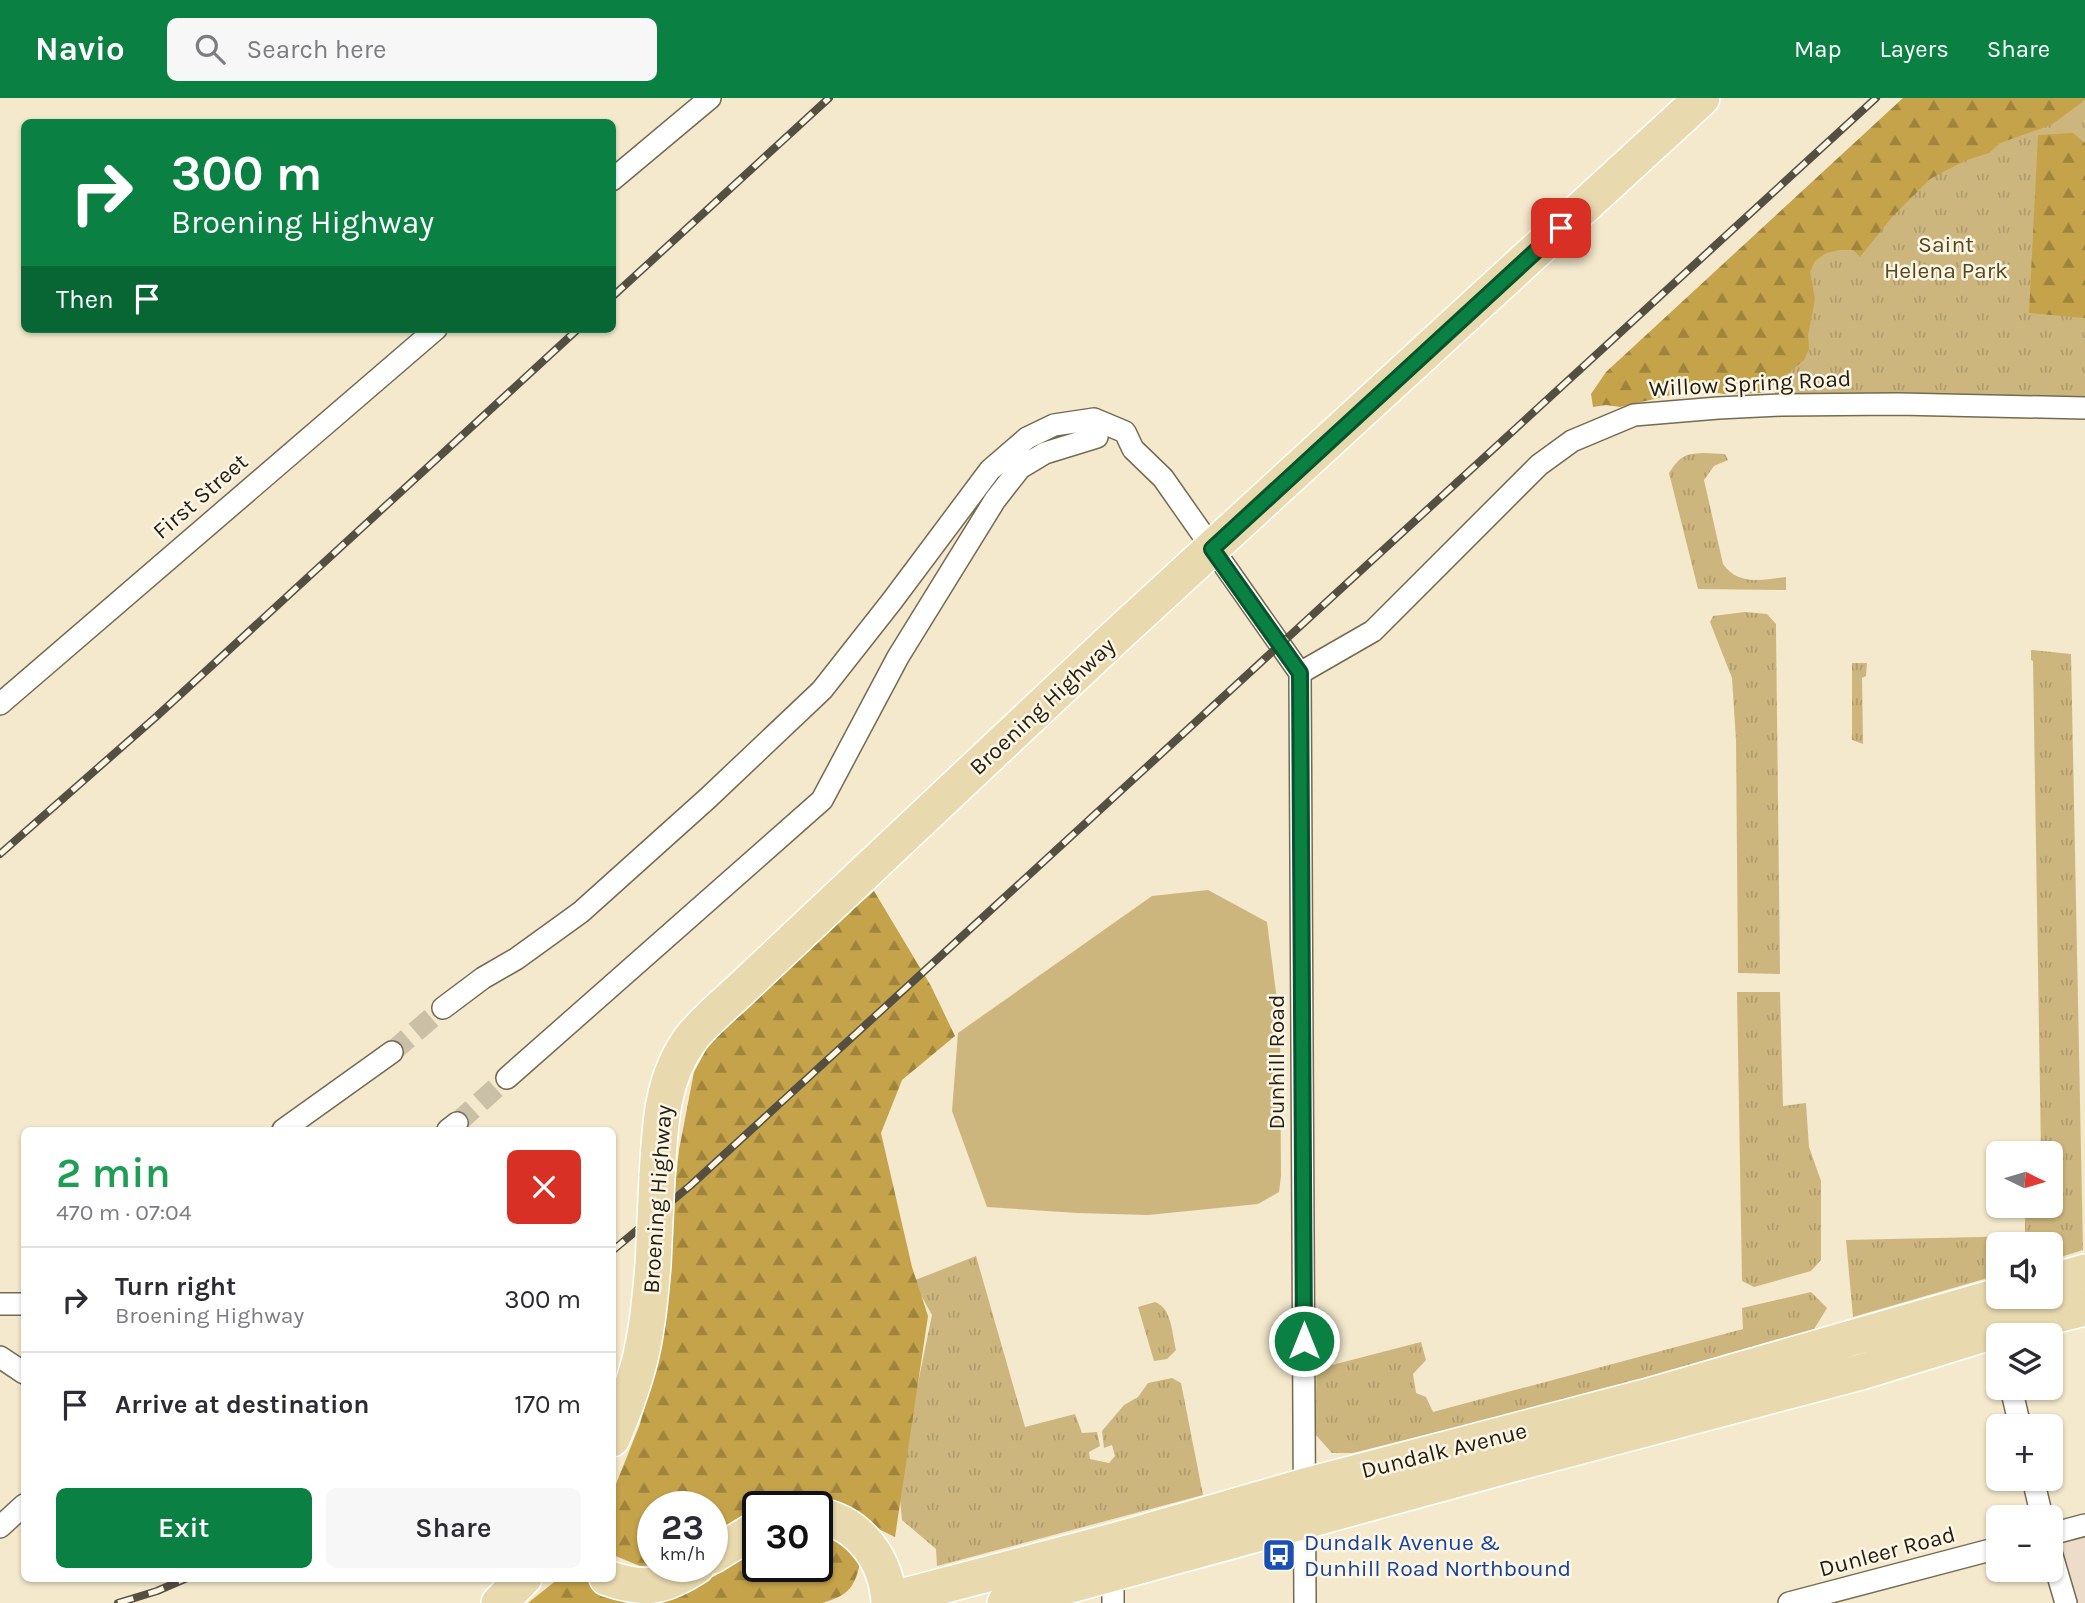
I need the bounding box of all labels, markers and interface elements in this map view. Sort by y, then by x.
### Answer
search box [167,18,657,81]
text: Navio [35,30,125,68]
icon: search [191,30,229,68]
text: Search here [247,34,386,65]
text: Map [1794,35,1842,63]
text: Layers [1880,35,1949,63]
text: Share [1987,35,2050,63]
text: 300 m [171,145,322,202]
icon: right [56,147,147,238]
pin [1531,198,1591,258]
text: Broening Highway [171,204,434,241]
icon: arrive [1542,209,1580,247]
park label: Saint Helena Park [1884,231,2008,284]
icon: arrive [128,280,166,318]
text: Then [56,284,114,315]
street label: Willow Spring Road [1648,365,1852,402]
street label: First Street [147,448,253,545]
street label: Broening Highway [964,632,1121,781]
street label: Dunhill Road [1263,994,1290,1130]
street label: Broening Highway [637,1103,678,1294]
north arrow [1986,1141,2063,1218]
map controls [1986,1141,2063,1582]
text: 2 min [56,1148,171,1198]
button: close [507,1150,581,1224]
text: 470 m · 07:04 [56,1199,192,1226]
button: sound [1986,1232,2063,1309]
text: Turn right [115,1271,236,1302]
icon: right [56,1281,94,1319]
text: 300 m [504,1284,581,1315]
text: Broening Highway [115,1302,304,1329]
position arrow [1267,1304,1341,1378]
button: layers [1986,1323,2063,1400]
icon: arrive [56,1386,94,1424]
text: Arrive at destination [115,1389,369,1420]
text: 170 m [514,1389,581,1420]
button: + [1986,1414,2063,1491]
street label: Dundalk Avenue [1358,1417,1530,1484]
button: Exit [56,1488,312,1568]
button: Share [326,1488,581,1568]
speed limit sign: 30 [742,1491,833,1582]
button: − [1986,1505,2063,1582]
text: 23 [661,1507,704,1548]
street label: Dunleer Road [1816,1520,1958,1583]
place label: Dundalk Avenue & Dunhill Road Northbound [1304,1529,1571,1582]
bus stop icon: Dundalk Avenue & Dunhill Road Northbound [1260,1536,1298,1574]
text: km/h [660,1543,705,1565]

